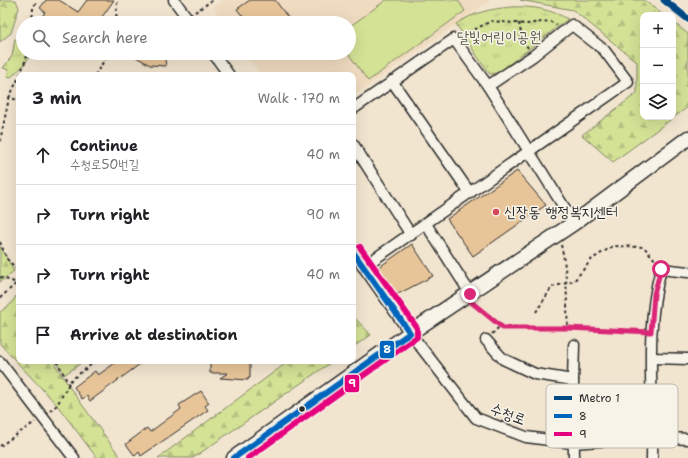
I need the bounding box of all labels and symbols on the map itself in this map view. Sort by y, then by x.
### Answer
park label: 달빛어린이공원 [457,27,541,47]
place label: 신장동 행정복지센터 [504,202,618,222]
marker: 신장동 행정복지센터 [491,207,501,217]
route start [652,260,670,278]
route end [461,285,479,303]
line badge: 8 [379,340,395,359]
text: 8 [383,342,391,357]
line badge: 9 [344,374,360,393]
text: 9 [348,376,356,391]
legend [546,384,678,448]
text: Metro 1 [579,391,620,406]
street label: 수청로 [488,398,528,430]
unlabelled marker [297,404,307,414]
text: 8 [579,409,587,424]
text: 9 [579,427,587,442]

